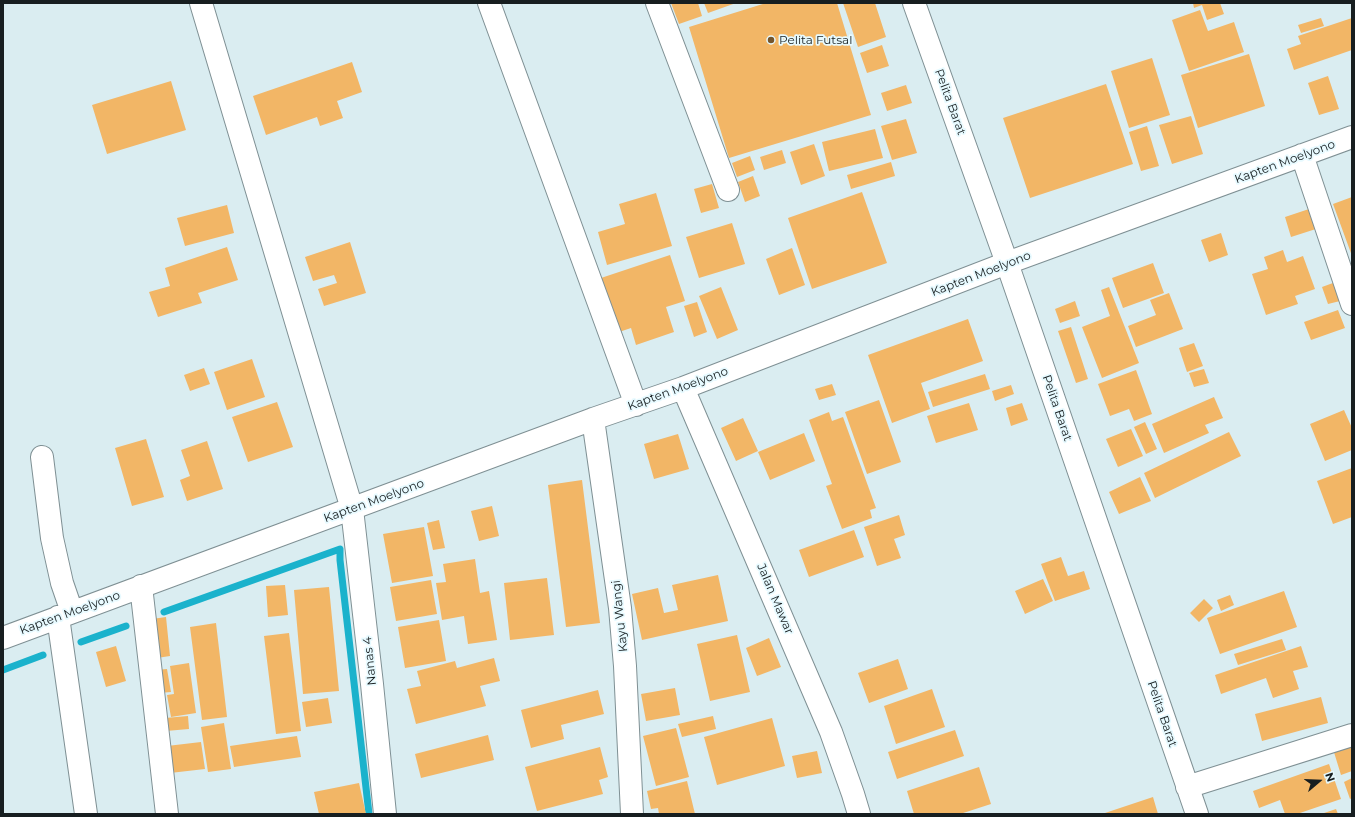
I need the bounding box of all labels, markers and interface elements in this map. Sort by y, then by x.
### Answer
place label: Pelita Futsal [779,33,852,47]
marker: Pelita Futsal [766,35,776,45]
street label: Pelita Barat [931,67,969,137]
street label: Kapten Moelyono [1233,137,1337,187]
street label: Kapten Moelyono [929,248,1033,300]
street label: Kapten Moelyono [626,364,730,414]
street label: Pelita Barat [1039,373,1075,443]
street label: Kapten Moelyono [322,476,426,526]
street label: Jalan Mawar [754,562,796,636]
street label: Kayu Wangi [609,579,631,653]
street label: Kapten Moelyono [18,588,122,638]
street label: Nanas 4 [360,636,380,686]
street label: Pelita Barat [1144,679,1180,749]
north arrow [1299,761,1339,801]
text: N [1322,771,1338,784]

